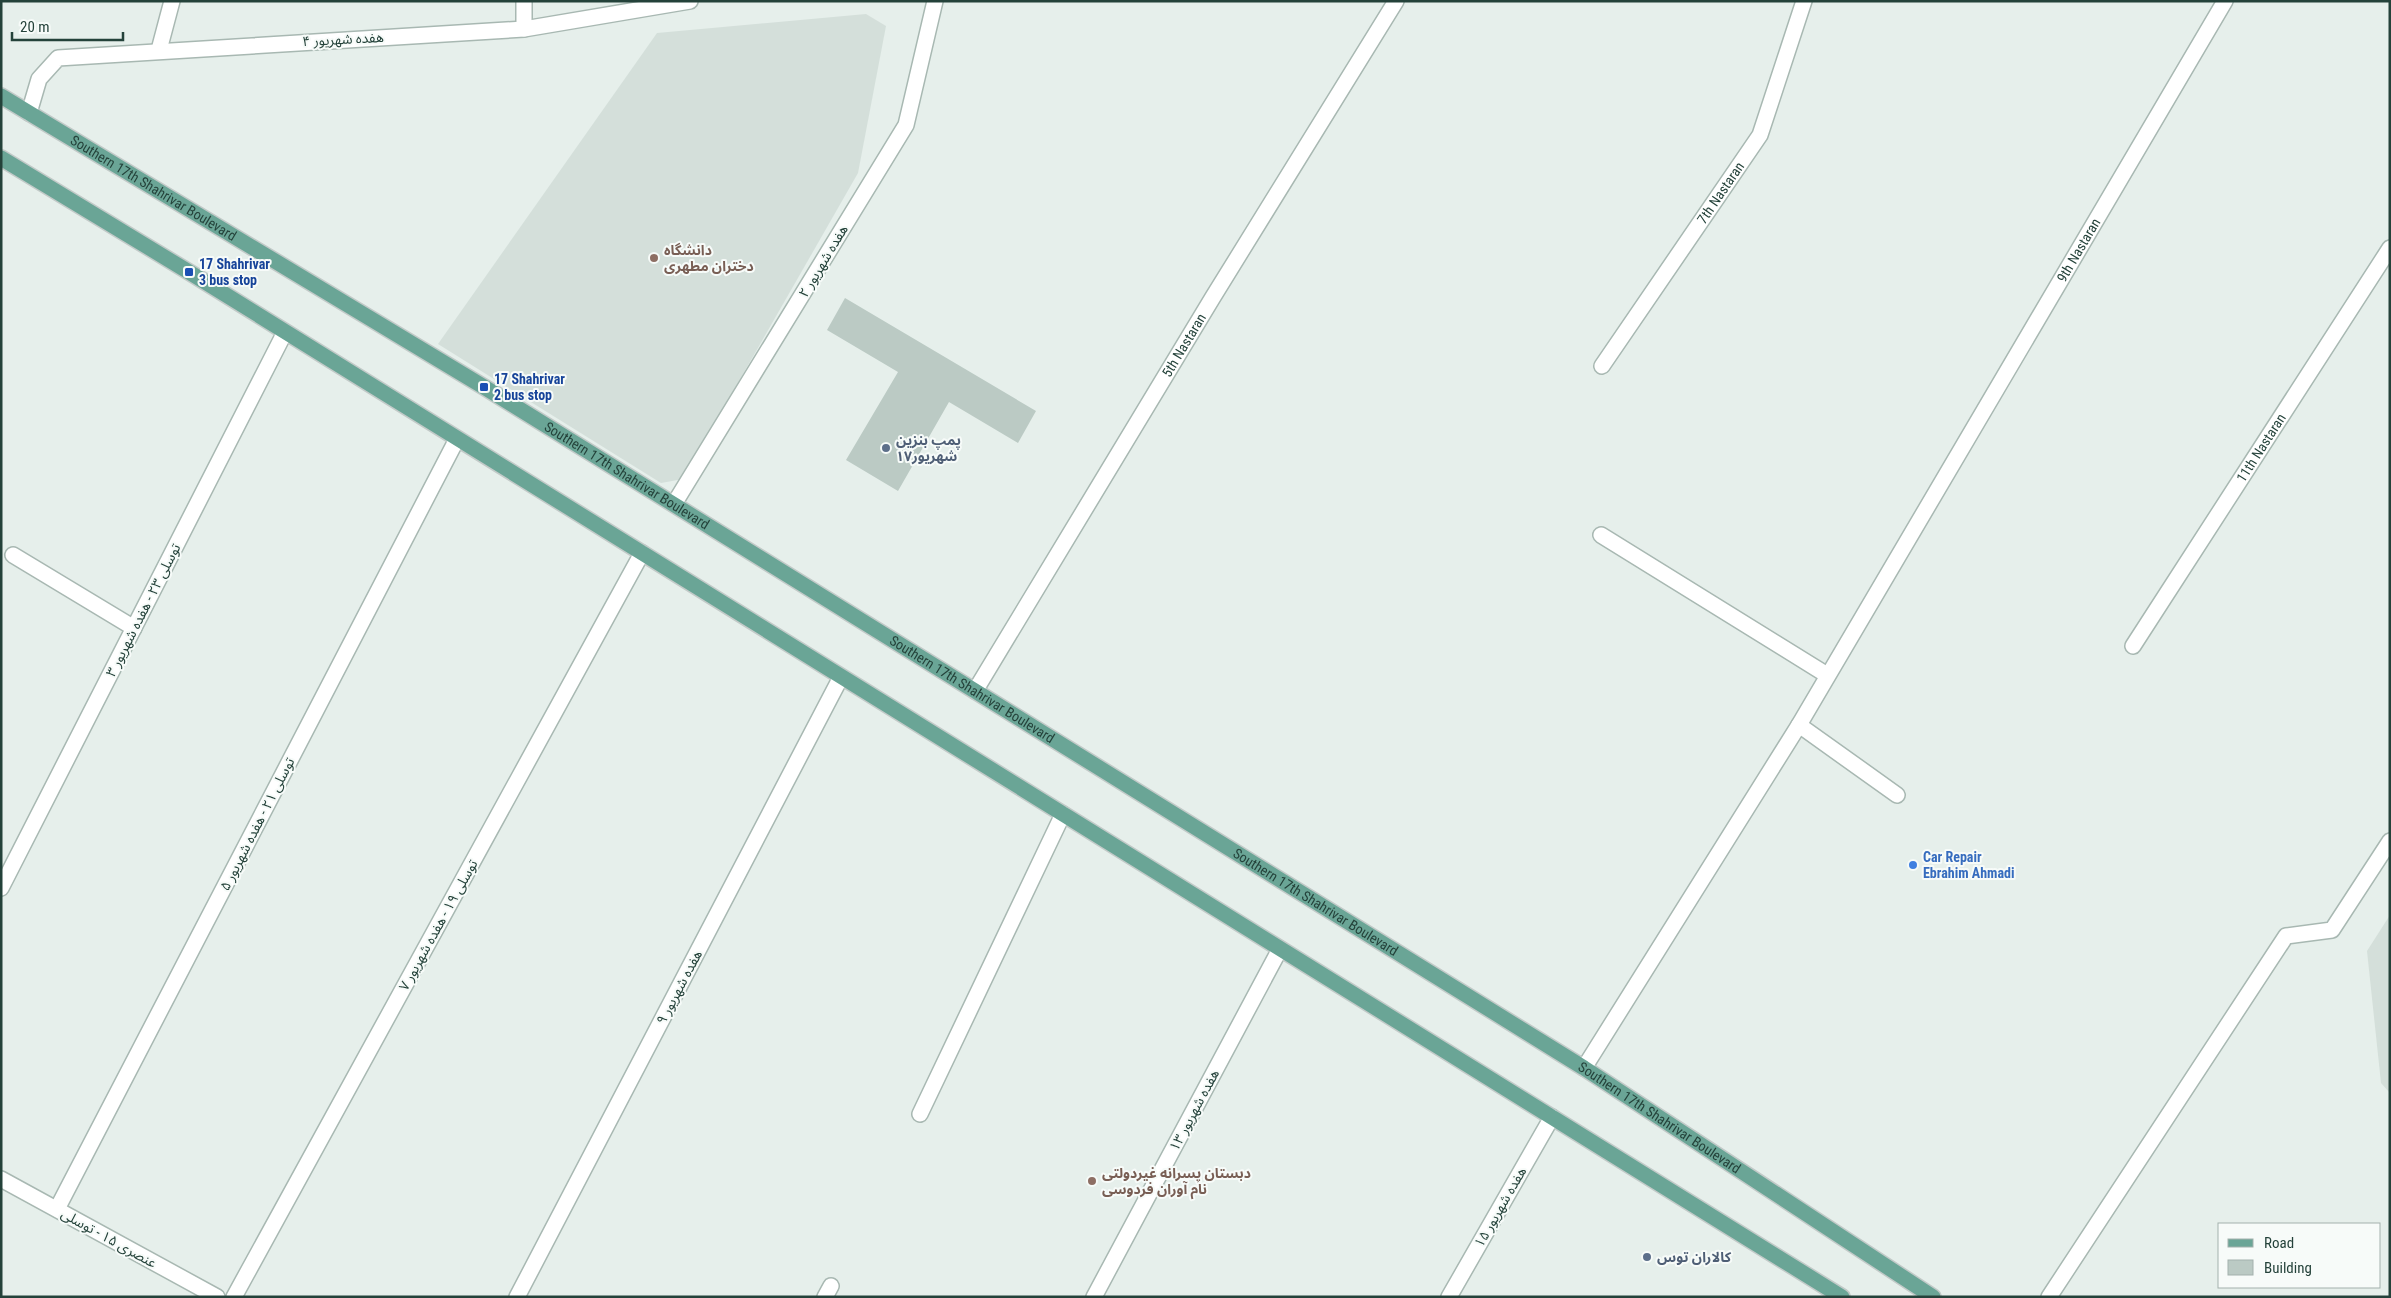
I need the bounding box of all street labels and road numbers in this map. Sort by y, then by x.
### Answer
street label: هفده شهریور ۴ [302,29,384,50]
street label: Southern 17th Shahrivar Boulevard [68,132,239,244]
street label: 7th Nastaran [1694,159,1747,227]
street label: 9th Nastaran [2054,215,2103,285]
street label: هفده شهریور ۲ [795,222,852,301]
street label: 5th Nastaran [1159,311,1209,380]
street label: 11th Nastaran [2233,411,2289,485]
street label: Southern 17th Shahrivar Boulevard [542,418,712,533]
street label: توسلی ۲۳ - هفده شهریور ۳ [102,541,184,680]
street label: Southern 17th Shahrivar Boulevard [887,632,1057,746]
street label: توسلی ۲۱ - هفده شهریور ۵ [216,755,298,894]
street label: Southern 17th Shahrivar Boulevard [1230,845,1401,959]
street label: توسلی ۱۹ - هفده شهریور ۷ [395,857,482,994]
street label: هفده شهریور ۹ [653,947,706,1027]
street label: Southern 17th Shahrivar Boulevard [1576,1059,1744,1177]
street label: هفده شهریور ۱۳ [1166,1067,1223,1154]
street label: هفده شهریور ۱۵ [1471,1164,1530,1250]
street label: عنصری ۱۵ - توسلی [58,1205,160,1272]

